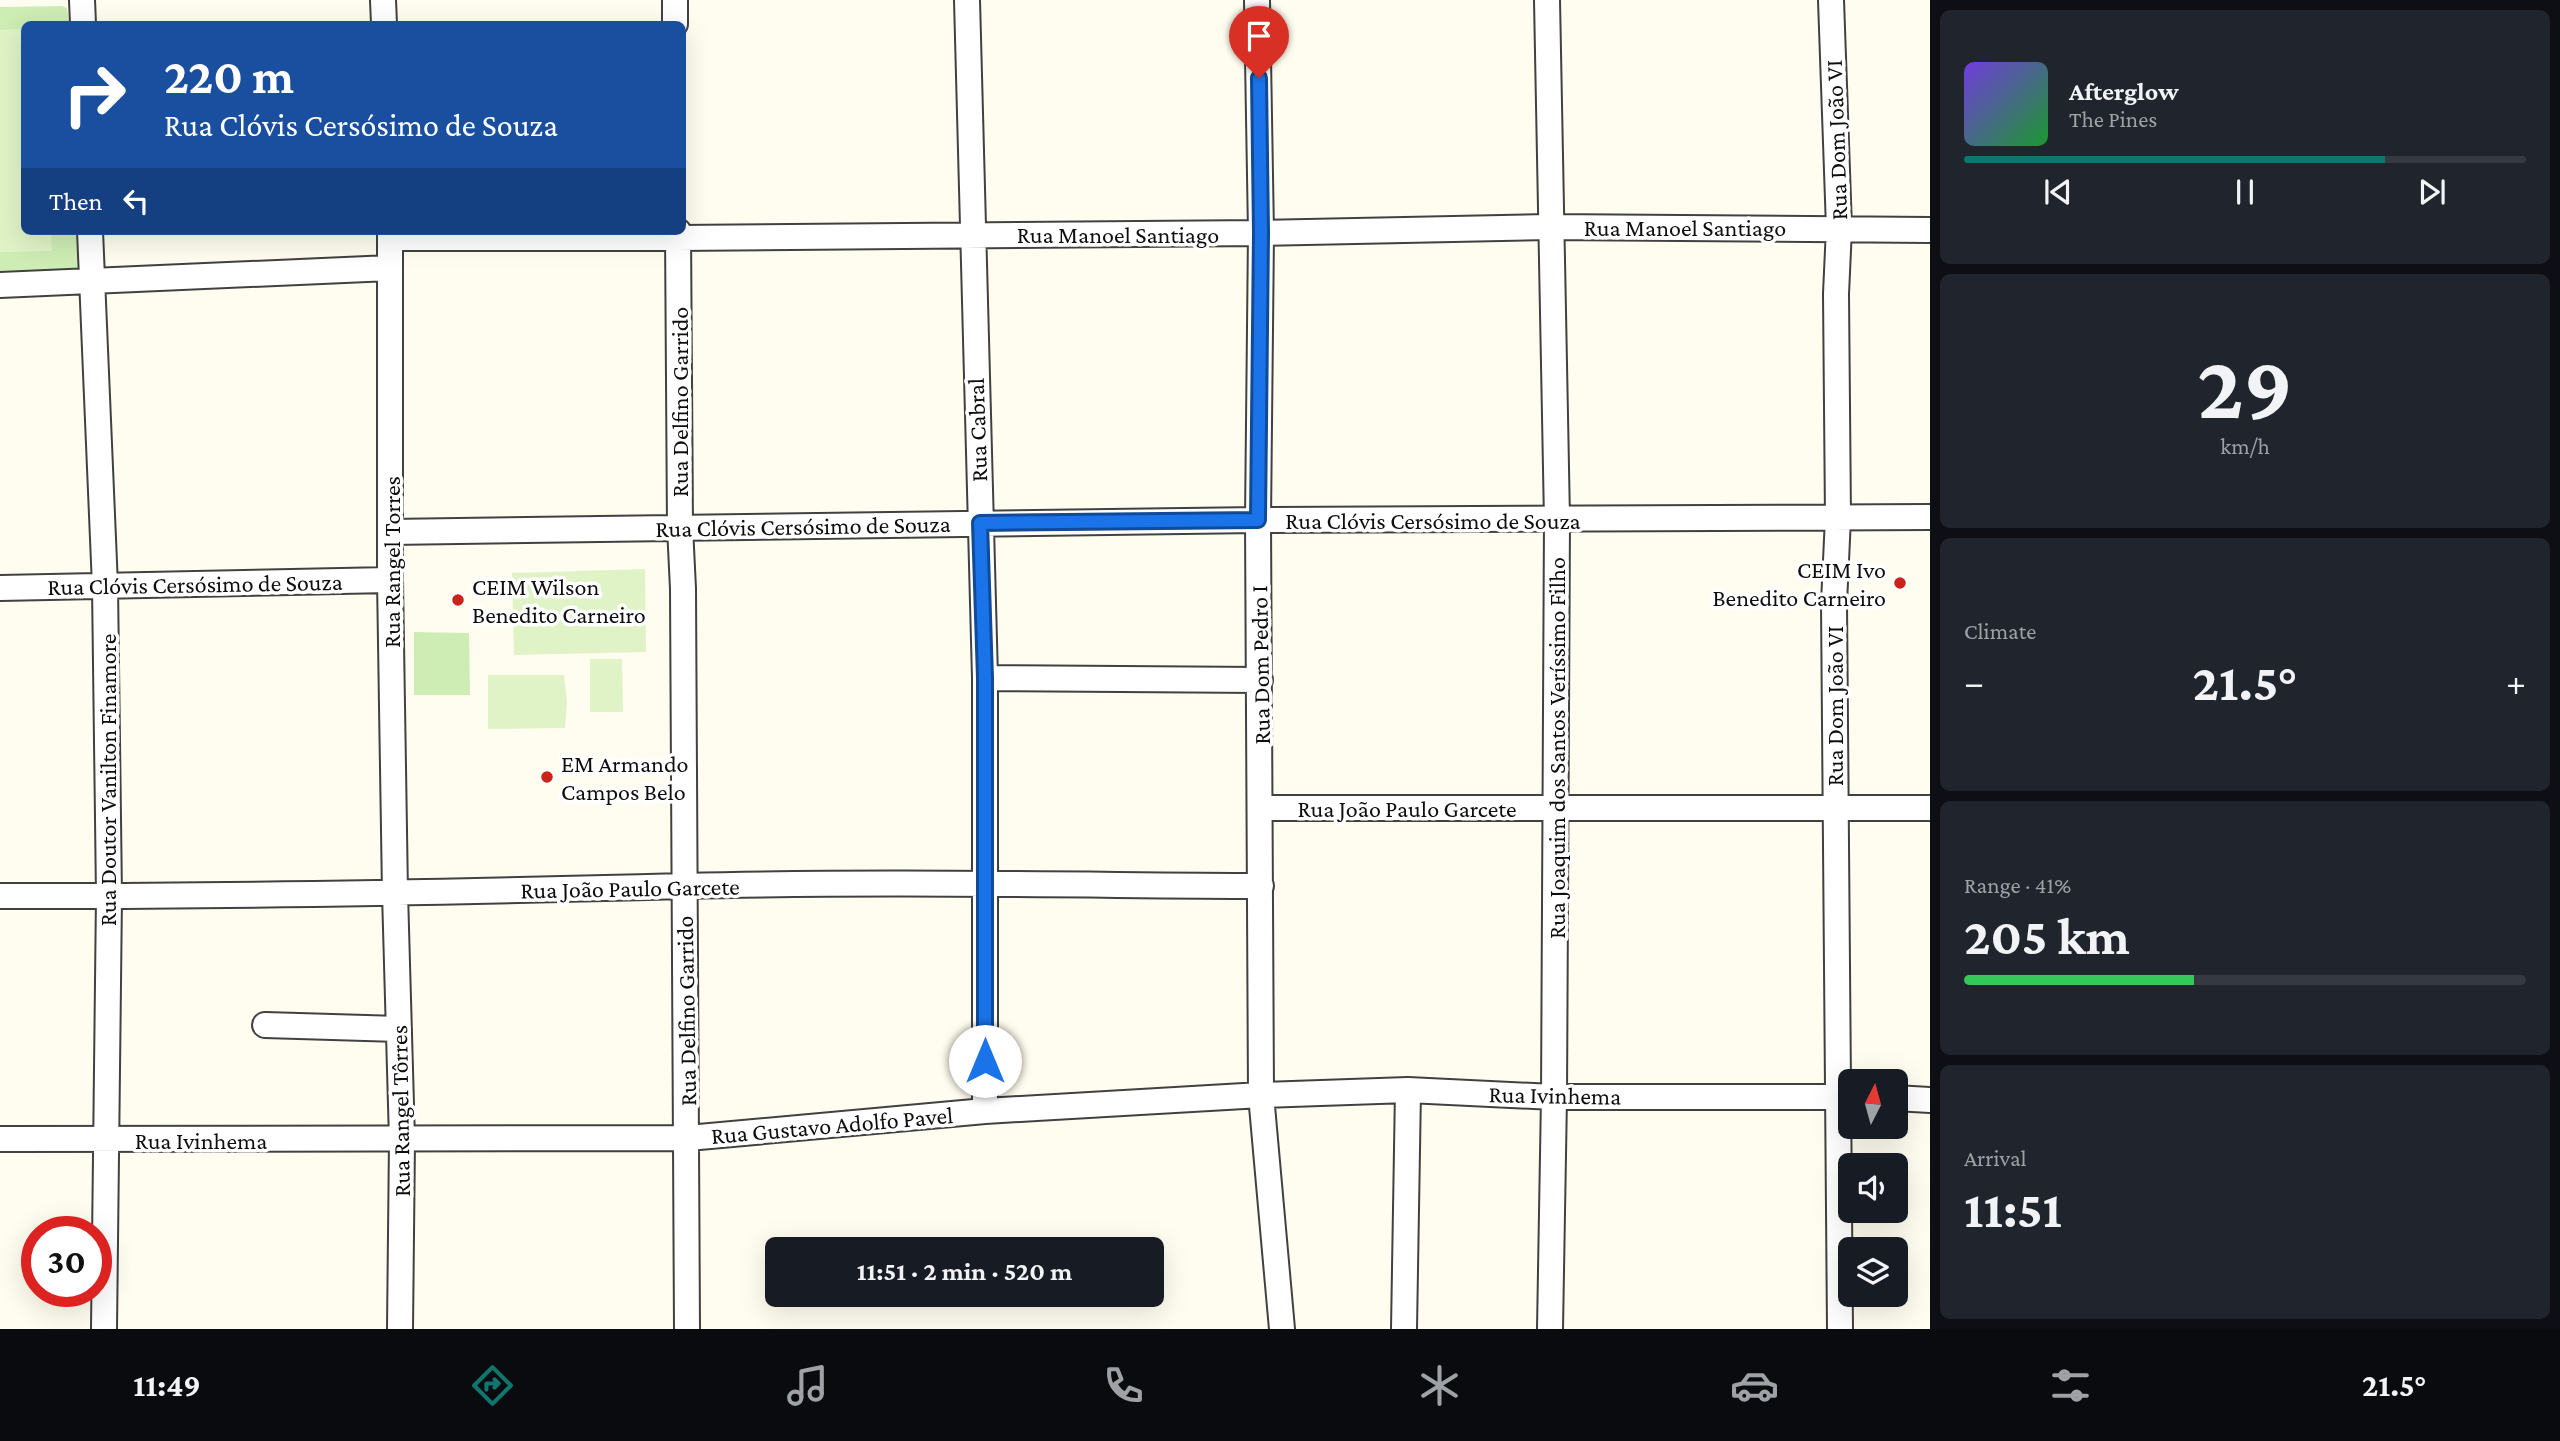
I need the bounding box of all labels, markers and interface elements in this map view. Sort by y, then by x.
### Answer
pin [1229,6,1289,78]
icon: arrive [1240,17,1278,55]
icon: right [49,49,140,140]
text: 220 m [164,49,294,104]
street label: Rua Dom João VI [1820,59,1852,221]
text: Afterglow [2069,77,2179,106]
text: The Pines [2069,106,2157,132]
text: Rua Clóvis Cersósimo de Souza [164,107,558,143]
icon: previous [2039,173,2077,211]
icon: pause [2226,173,2264,211]
icon: next [2413,173,2451,211]
icon: left [117,182,155,220]
text: Then [49,187,103,216]
street label: Rua Manoel Santiago [1584,214,1786,241]
street label: Rua Manoel Santiago [1017,221,1219,248]
street label: Rua Delfino Garrido [666,307,693,497]
text: 29 [2197,336,2293,438]
street label: Rua Cabral [962,377,992,483]
text: km/h [2220,433,2270,459]
street label: Rua Rangel Torres [378,476,405,648]
street label: Rua Clóvis Cersósimo de Souza [1285,507,1581,534]
street label: Rua Clóvis Cersósimo de Souza [655,510,951,542]
place label: CEIM Ivo Benedito Carneiro [1712,556,1886,611]
street label: Rua Joaquim dos Santos Veríssimo Filho [1543,557,1570,939]
street label: Rua Clóvis Cersósimo de Souza [47,568,343,600]
place label: CEIM Wilson Benedito Carneiro [472,573,646,628]
marker: CEIM Ivo Benedito Carneiro [1892,575,1908,591]
street label: Rua Dom Pedro I [1245,585,1275,745]
marker: CEIM Wilson Benedito Carneiro [450,592,466,608]
text: Climate [1964,618,2036,644]
street label: Rua Dom João VI [1821,626,1848,786]
street label: Rua Doutor Vanilton Finamore [94,634,121,926]
text: 21.5° [2193,653,2298,711]
text: − [1964,661,1984,703]
text: + [2506,661,2526,703]
place label: EM Armando Campos Belo [561,750,688,805]
marker: EM Armando Campos Belo [539,769,555,785]
street label: Rua João Paulo Garcete [1297,795,1517,822]
text: Range · 41% [1964,872,2071,898]
street label: Rua João Paulo Garcete [520,873,740,903]
text: 205 km [1964,907,2130,965]
street label: Rua Delfino Garrido [671,916,701,1106]
position arrow [948,1024,1022,1098]
street label: Rua Rangel Tôrres [385,1025,415,1197]
north arrow [1838,1069,1908,1139]
map controls [1838,1069,1908,1307]
street label: Rua Ivinhema [1488,1080,1622,1110]
street label: Rua Gustavo Adolfo Pavel [710,1101,954,1149]
street label: Rua Ivinhema [135,1127,267,1154]
text: Arrival [1964,1145,2027,1171]
button: sound [1838,1153,1908,1223]
text: 11:51 [1964,1180,2062,1238]
speed limit sign: 30 [21,1216,112,1307]
button: layers [1838,1237,1908,1307]
text: 11:51 · 2 min · 520 m [857,1257,1072,1286]
icon: directions [468,1361,517,1410]
icon: music [783,1361,832,1410]
icon: phone [1099,1361,1148,1410]
icon: climate [1415,1361,1464,1410]
icon: car [1730,1361,1779,1410]
icon: filters [2046,1361,2095,1410]
text: 11:49 [133,1367,201,1403]
text: 21.5° [2362,1367,2427,1403]

